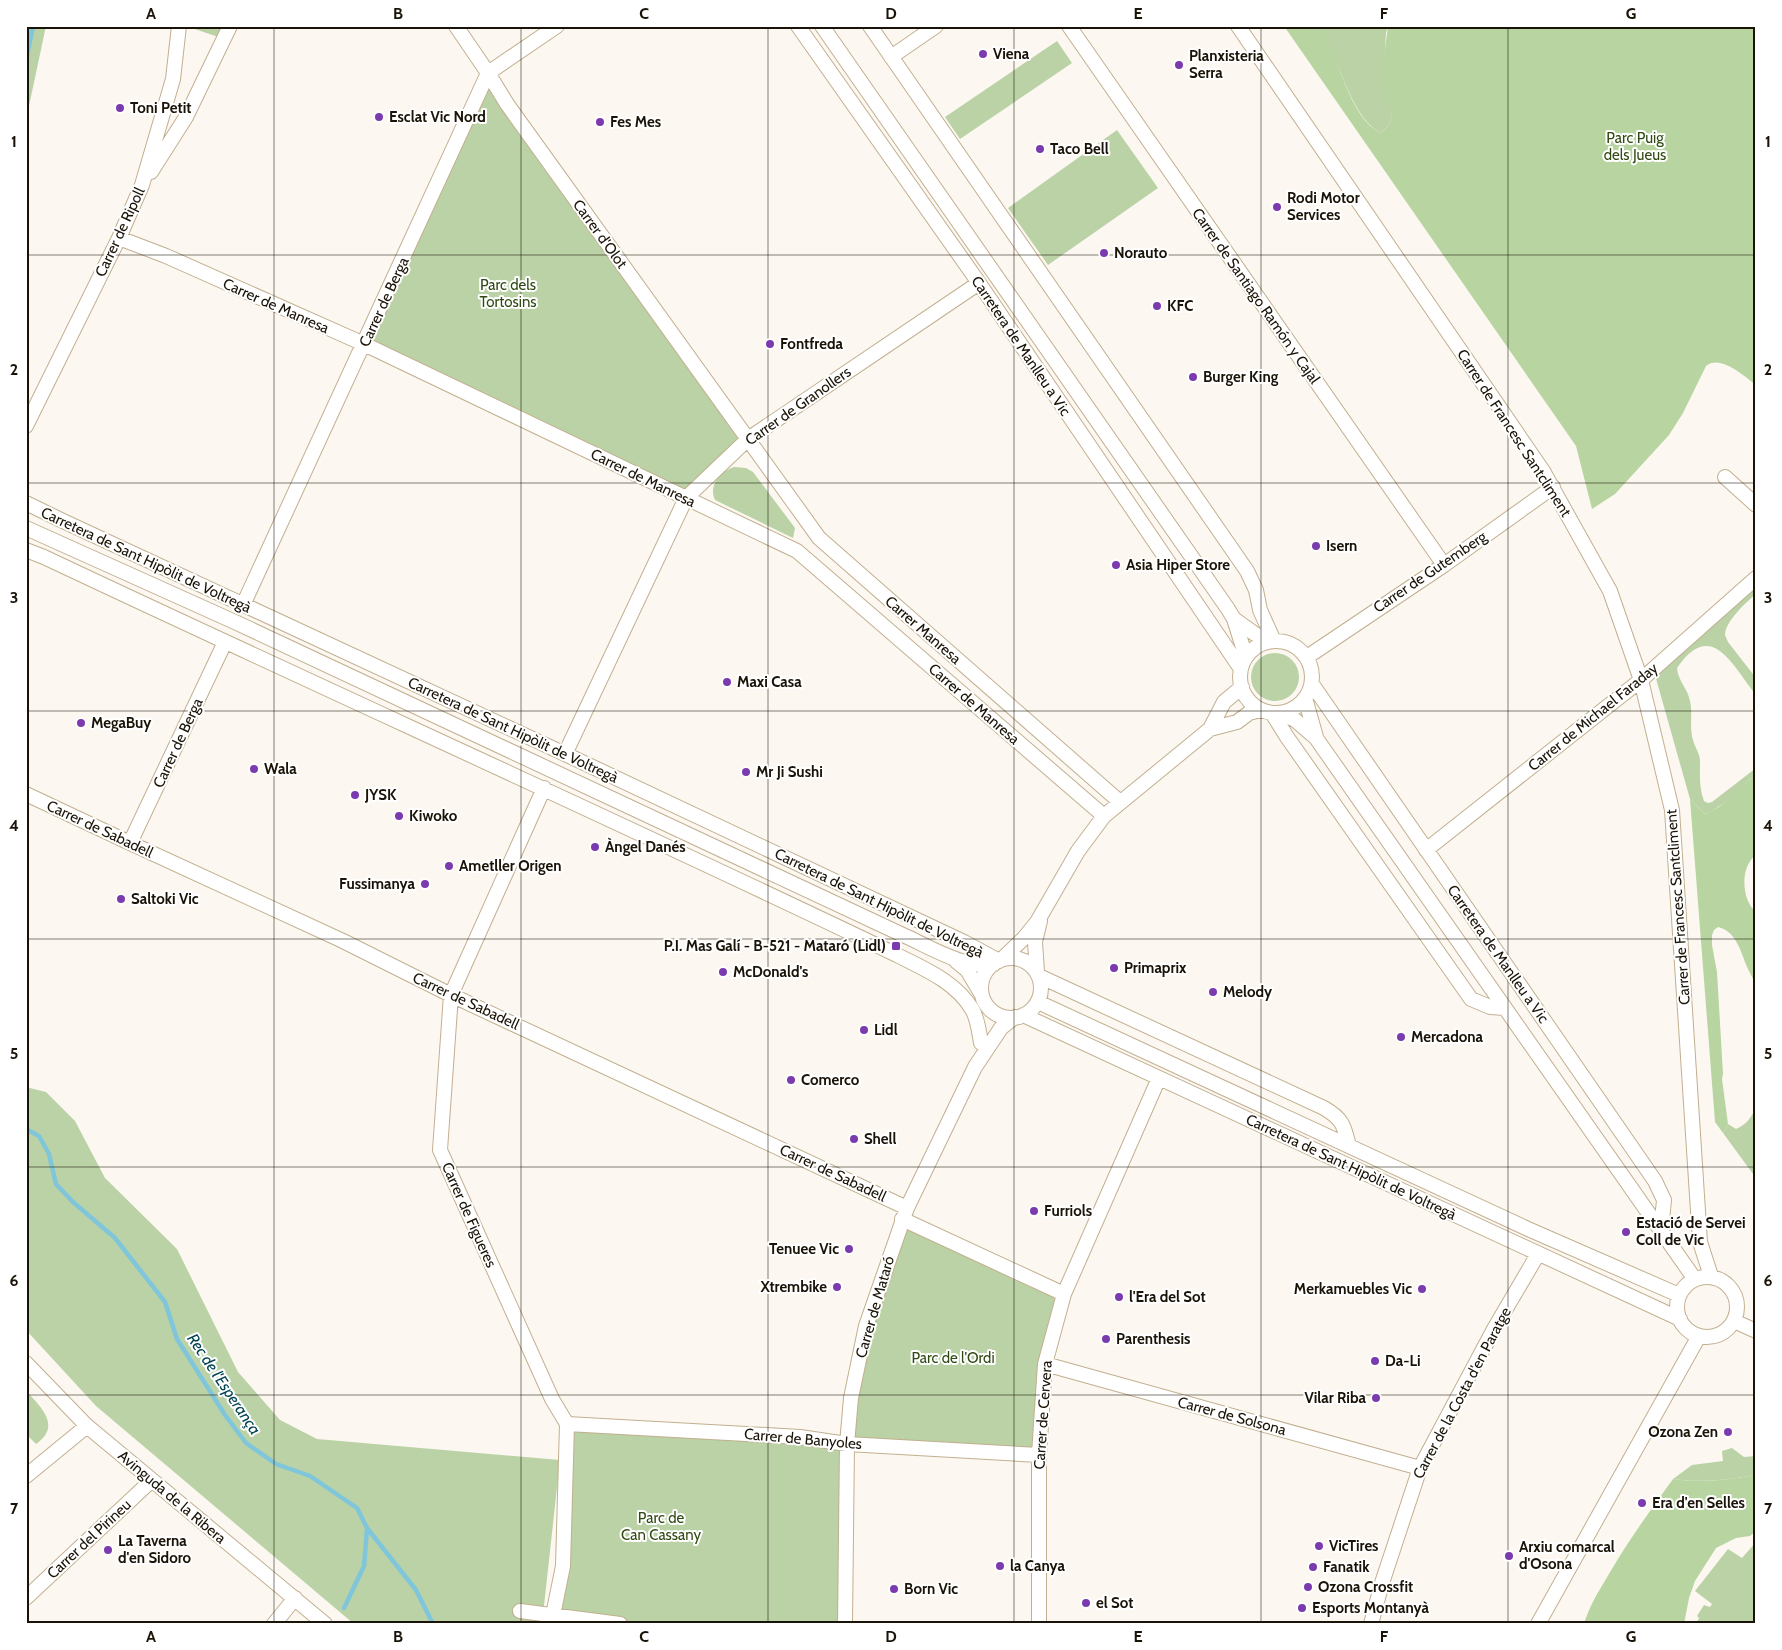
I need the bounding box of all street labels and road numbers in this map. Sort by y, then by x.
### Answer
street label: Carrer de Ripoll [91,184,149,280]
street label: Carrer d'Olot [569,196,631,272]
street label: Carrer de Santiago Ramón y Cajal [1188,205,1324,388]
street label: Carrer de Berga [355,254,413,350]
street label: Carretera de Manlleu a Vic [968,273,1075,419]
street label: Carrer de Manresa [220,275,333,338]
street label: Carrer de Francesc Santcliment [1453,346,1575,520]
street label: Carrer de Granollers [742,363,854,449]
street label: Carrer de Manresa [588,445,699,511]
street label: Carretera de Sant Hipòlit de Voltregà [38,503,255,617]
street label: Carrer de Gutemberg [1370,527,1490,617]
street label: Carrer Manresa [881,592,965,668]
street label: Carrer de Michael Faraday [1525,659,1662,775]
street label: Carrer de Manresa [925,660,1024,749]
street label: Carretera de Sant Hipòlit de Voltregà [405,673,622,787]
street label: Carrer de Berga [149,695,207,791]
street label: Carrer de Sabadell [44,796,157,862]
street label: Carrer de Francesc Santcliment [1662,809,1694,1005]
street label: Carretera de Sant Hipòlit de Voltregà [772,844,987,962]
street label: Carretera de Manlleu a Vic [1443,881,1553,1027]
street label: Carrer de Sabadell [410,968,523,1034]
street label: Carretera de Sant Hipòlit de Voltregà [1243,1110,1460,1224]
street label: Carrer de Sabadell [777,1140,890,1206]
street label: Carrer de Figueres [438,1160,500,1270]
street label: Carrer de Mataró [852,1254,898,1360]
street label: Carrer de la Costa d'en Paratge [1409,1304,1515,1482]
street label: Carrer de Cervera [1030,1359,1056,1470]
street label: Carrer de Solsona [1176,1393,1289,1439]
street label: Carrer de Banyoles [743,1425,863,1453]
street label: Avinguda de la Ribera [114,1447,230,1548]
street label: Carrer del Pirineu [43,1496,135,1582]

